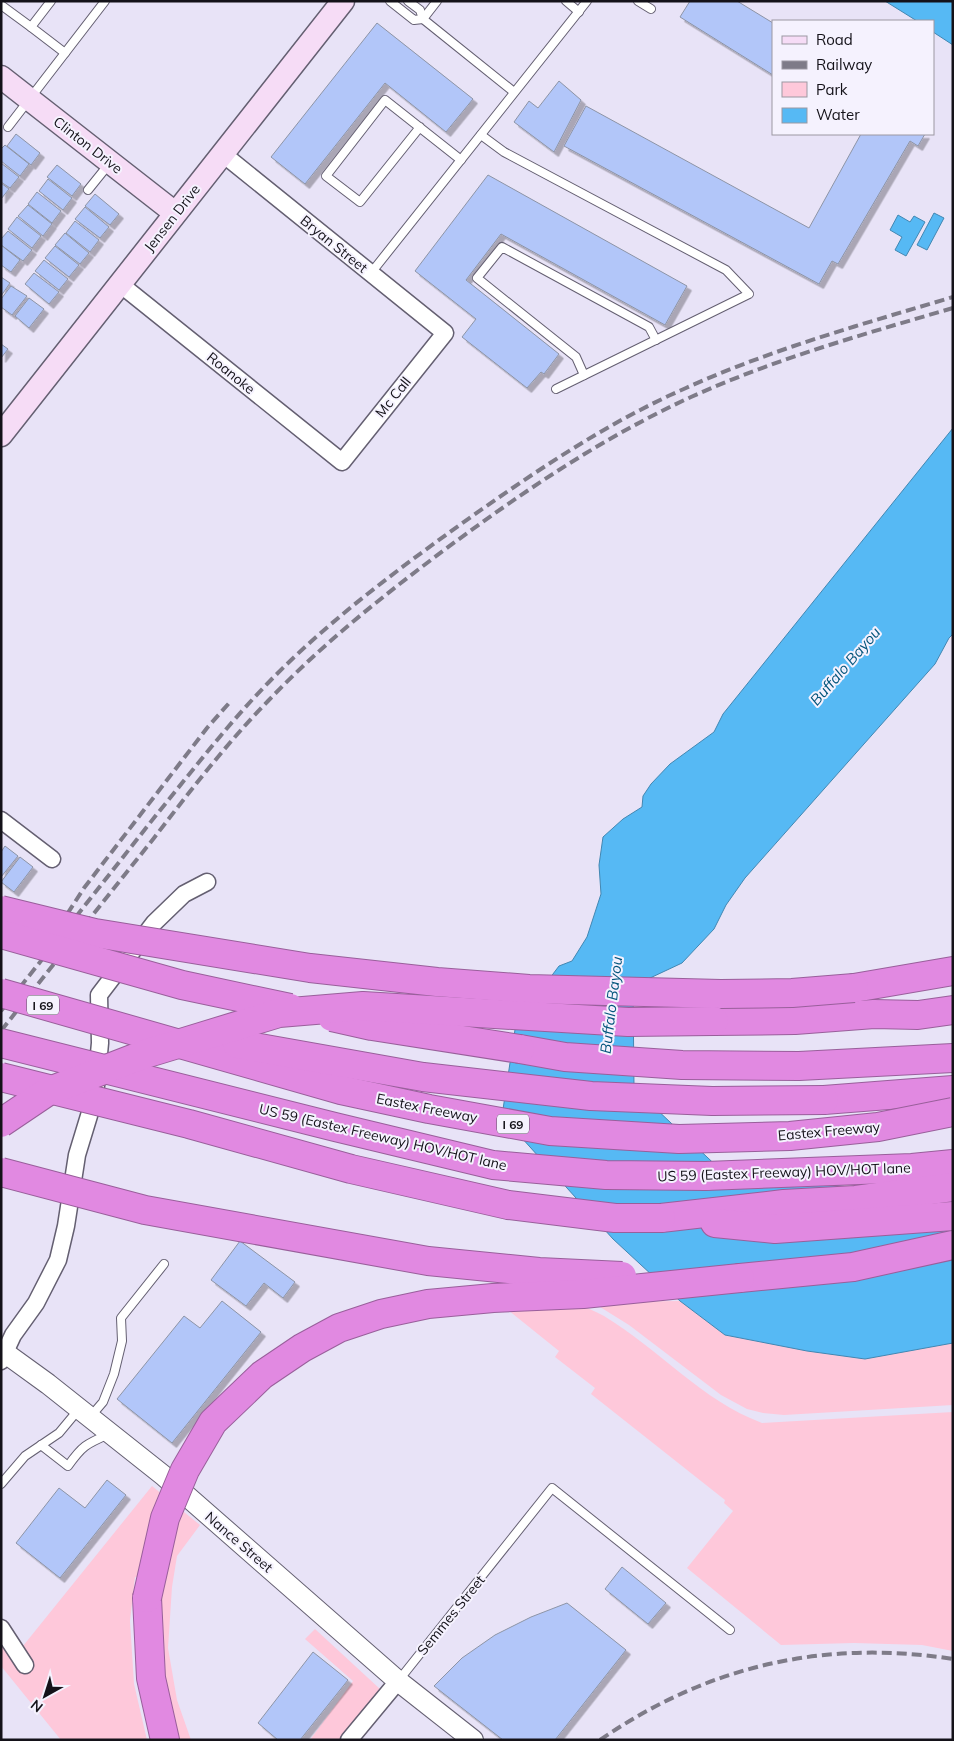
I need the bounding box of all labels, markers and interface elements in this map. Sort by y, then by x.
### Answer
legend [772,20,934,135]
text: Road [816,30,853,49]
text: Railway [816,55,872,74]
text: Park [816,80,848,99]
text: Water [816,105,860,124]
street label: Clinton Drive [50,112,126,178]
street label: Jensen Drive [140,181,204,255]
street label: Bryan Street [297,211,371,277]
street label: Roanoke [203,348,259,398]
street label: Mc Call [371,373,415,421]
water label: Buffalo Bayou [806,623,885,709]
water label: Buffalo Bayou [596,955,626,1055]
road number: I 69 [27,996,59,1014]
street label: Eastex Freeway [375,1089,480,1127]
street label: US 59 (Eastex Freeway) HOV/HOT lane [257,1100,509,1174]
road number: I 69 [497,1114,529,1134]
street label: Eastex Freeway [777,1118,881,1144]
street label: US 59 (Eastex Freeway) HOV/HOT lane [657,1159,911,1185]
street label: Nance Street [201,1508,277,1576]
street label: Semmes Street [413,1571,489,1659]
north arrow [20,1671,70,1721]
text: N [27,1696,47,1716]

